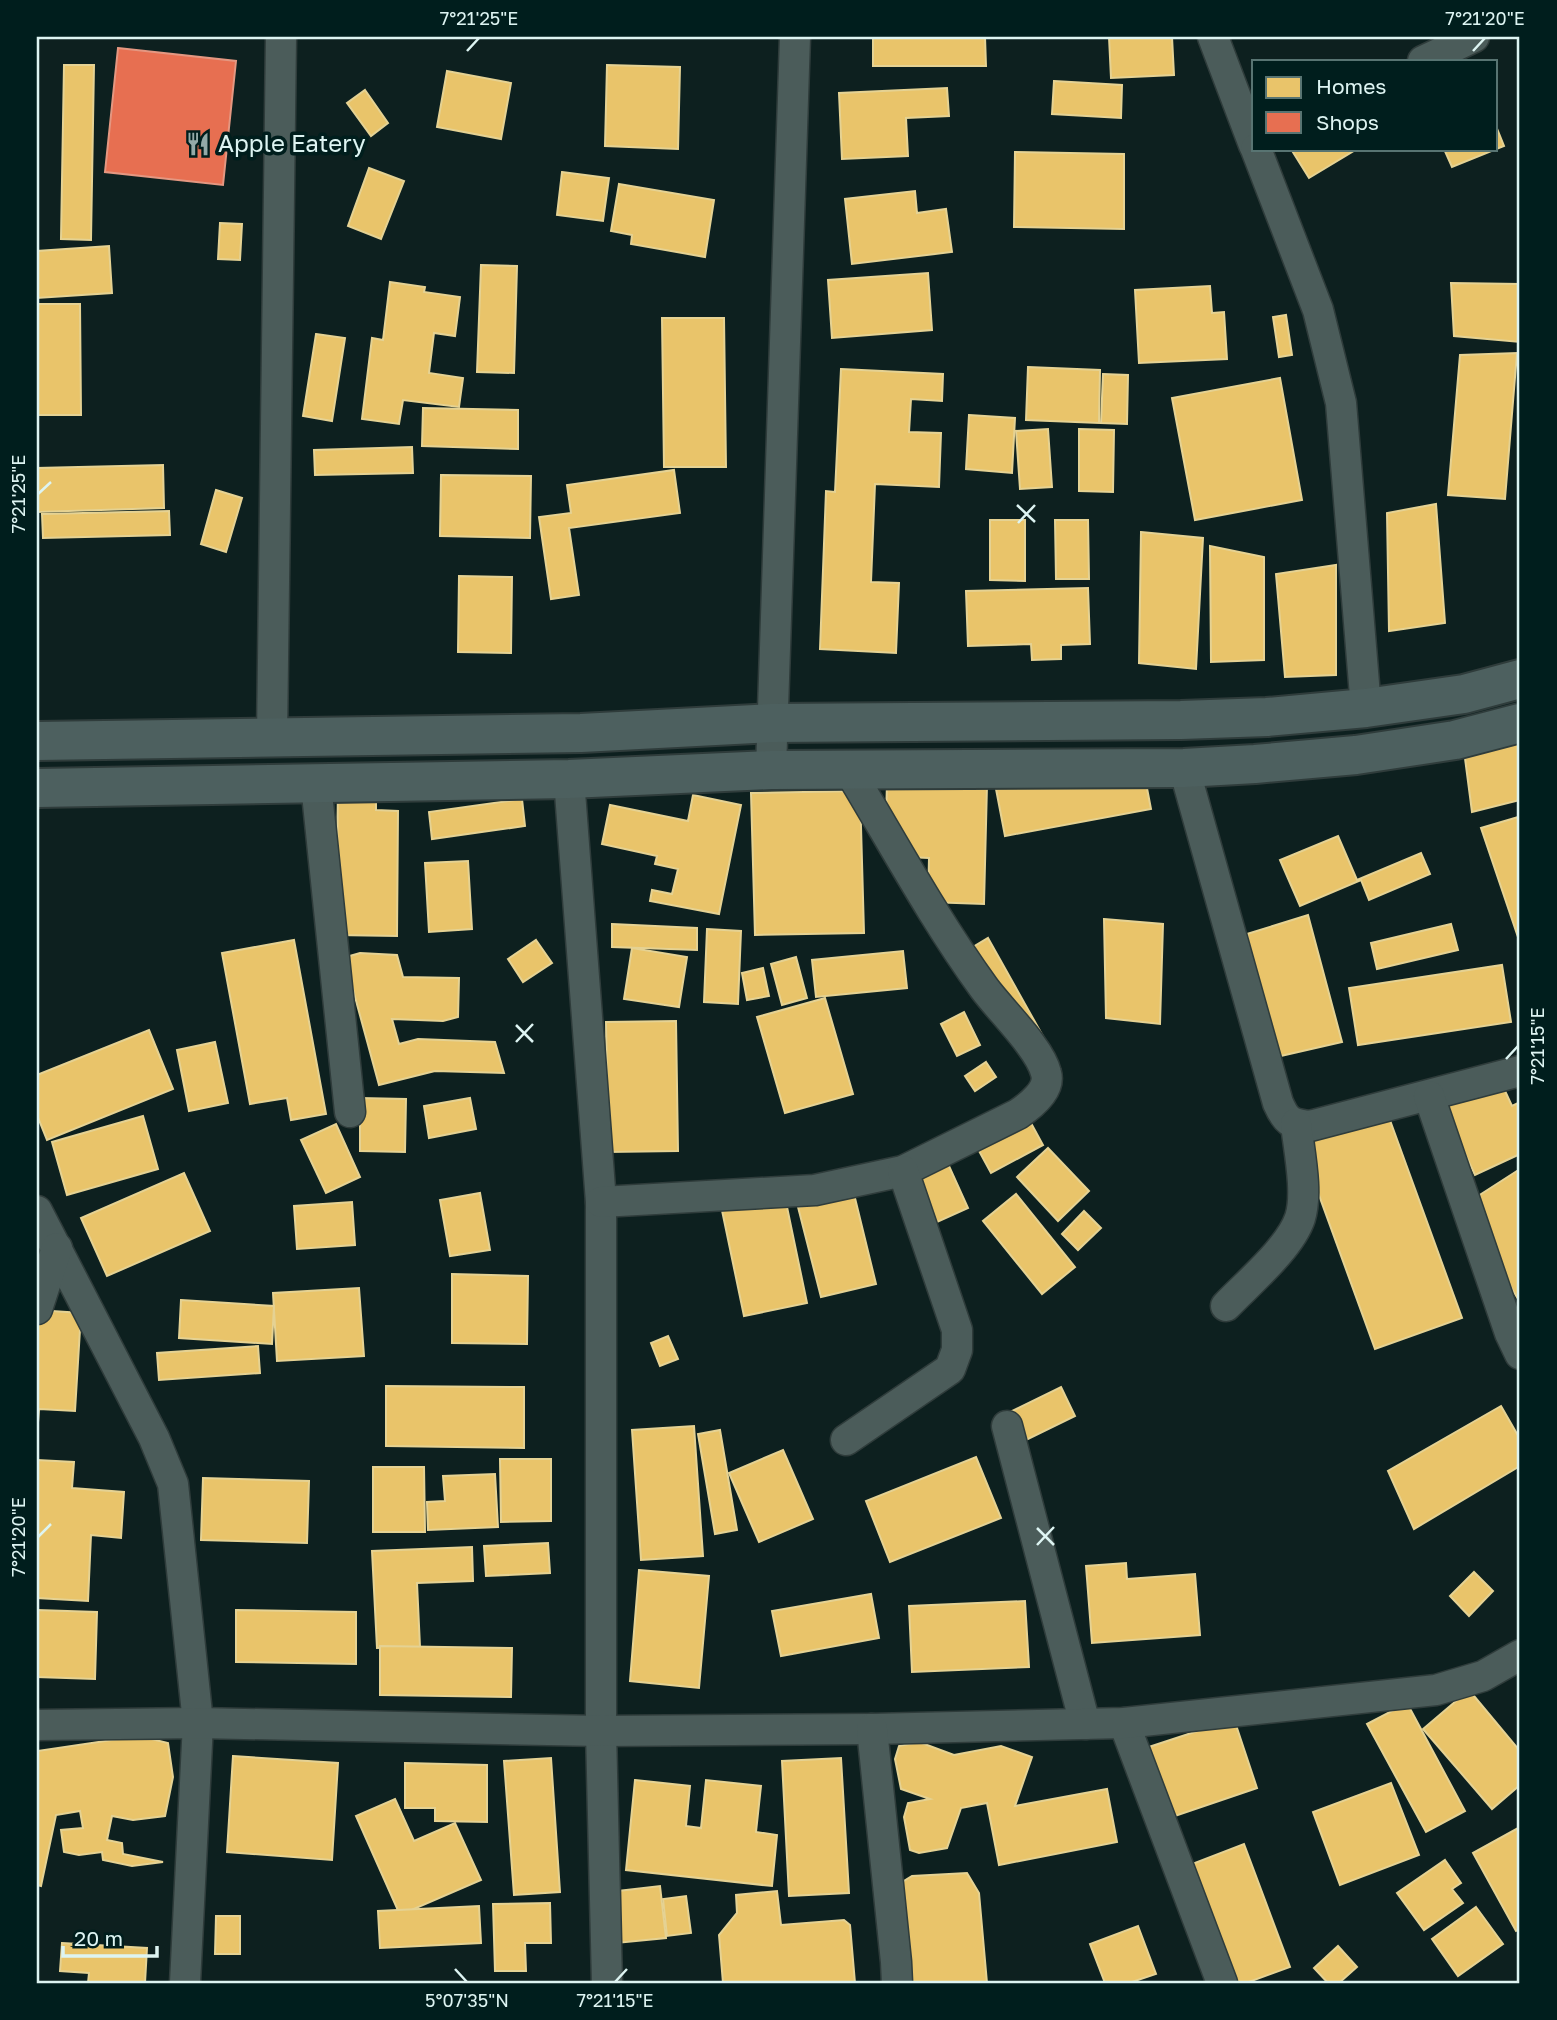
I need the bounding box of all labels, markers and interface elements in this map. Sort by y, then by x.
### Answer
text: 7°21'25"E [440,7,518,29]
text: 7°21'20"E [1445,7,1525,29]
legend [1252,60,1498,150]
text: Homes [1316,73,1386,99]
text: Shops [1316,109,1379,135]
place label: Apple Eatery [218,128,366,157]
restaurant icon: Apple Eatery [184,130,212,158]
text: 7°21'25"E [7,455,29,533]
text: 7°21'15"E [1526,1008,1548,1084]
text: 7°21'20"E [7,1497,29,1577]
scale bar [63,1915,158,1959]
text: 20 m [74,1925,123,1951]
text: 5°07'35"N [425,1989,509,2011]
text: 7°21'15"E [577,1989,653,2011]

